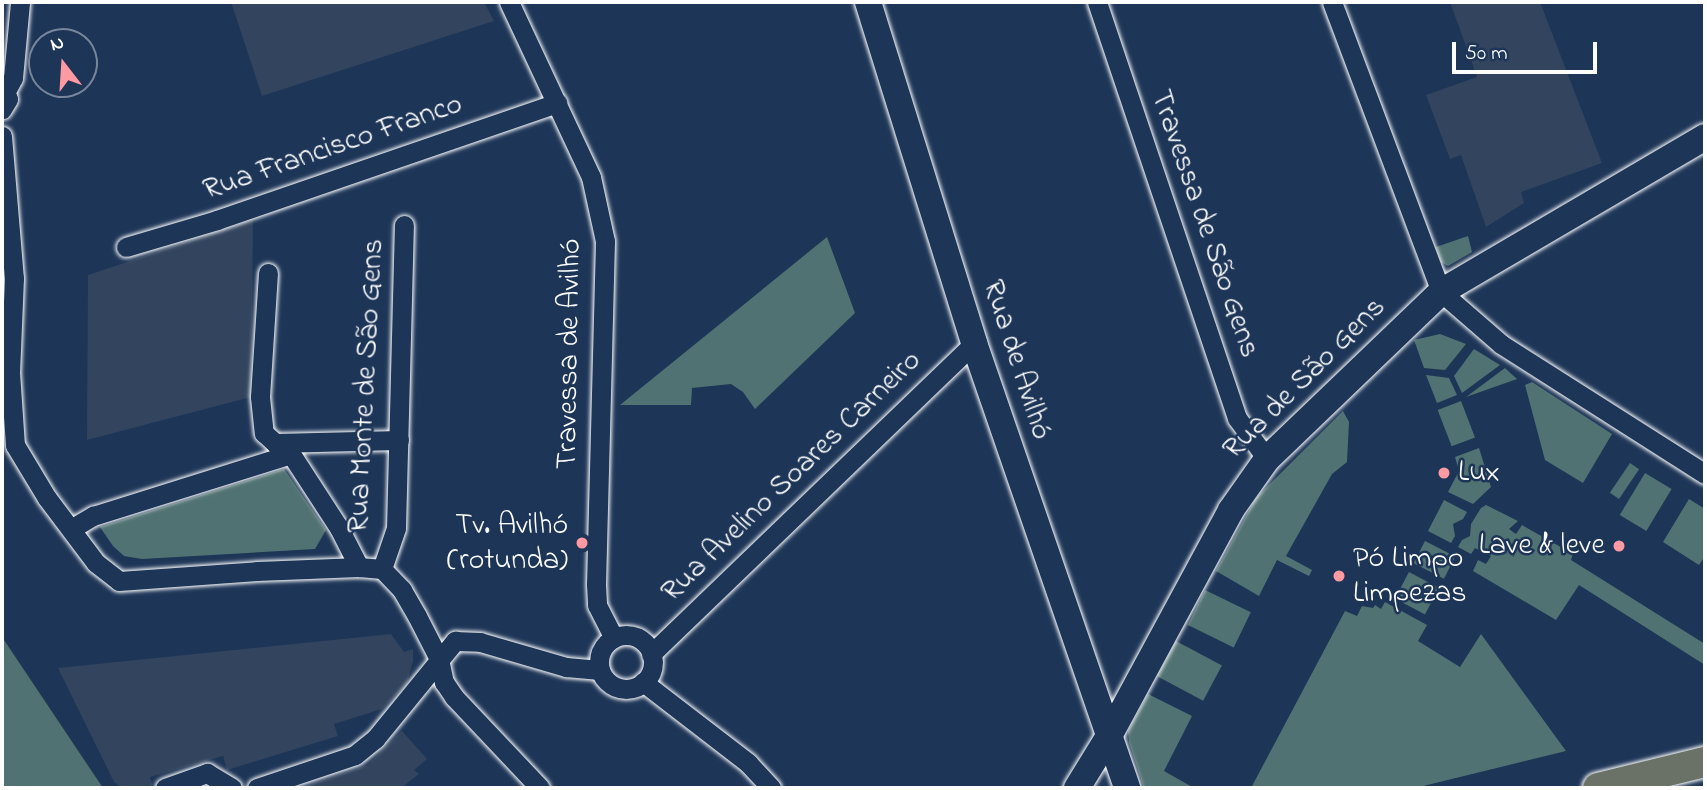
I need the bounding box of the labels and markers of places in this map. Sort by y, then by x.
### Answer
place label: Lux [1458,455,1500,491]
marker: Lux [1436,465,1452,481]
place label: Tv. Avilhó (rotunda) [447,508,568,578]
place label: Lave & leve [1479,528,1605,564]
marker: Tv. Avilhó (rotunda) [574,535,590,551]
marker: Lave & leve [1611,538,1627,554]
place label: Pó Limpo Limpezas [1353,541,1467,612]
marker: Pó Limpo Limpezas [1331,568,1347,584]

